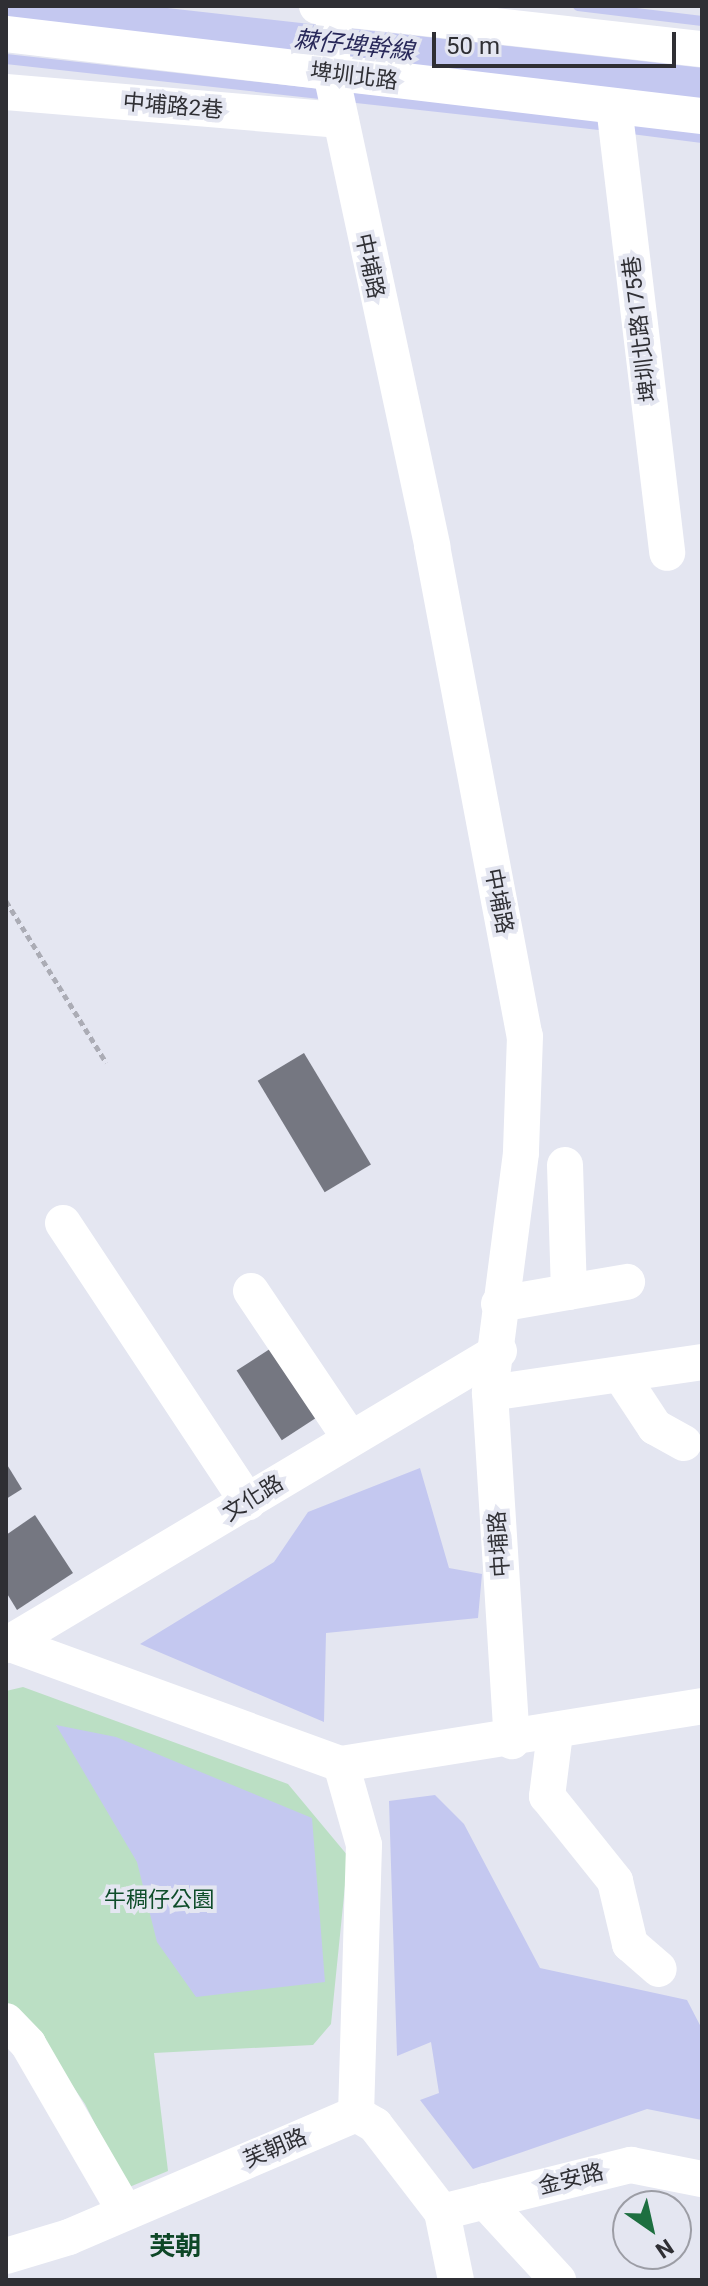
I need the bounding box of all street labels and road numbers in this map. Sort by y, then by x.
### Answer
street label: 埤圳北路 [309,58,399,94]
street label: 中埔路2巷 [122,88,224,124]
street label: 中埔路 [350,231,390,301]
street label: 埤圳北路175巷 [618,254,662,404]
street label: 中埔路 [480,866,518,936]
street label: 文化路 [218,1469,288,1527]
street label: 中埔路 [484,1510,514,1578]
street label: 芙朝路 [239,2123,311,2173]
street label: 金安路 [536,2158,606,2200]

